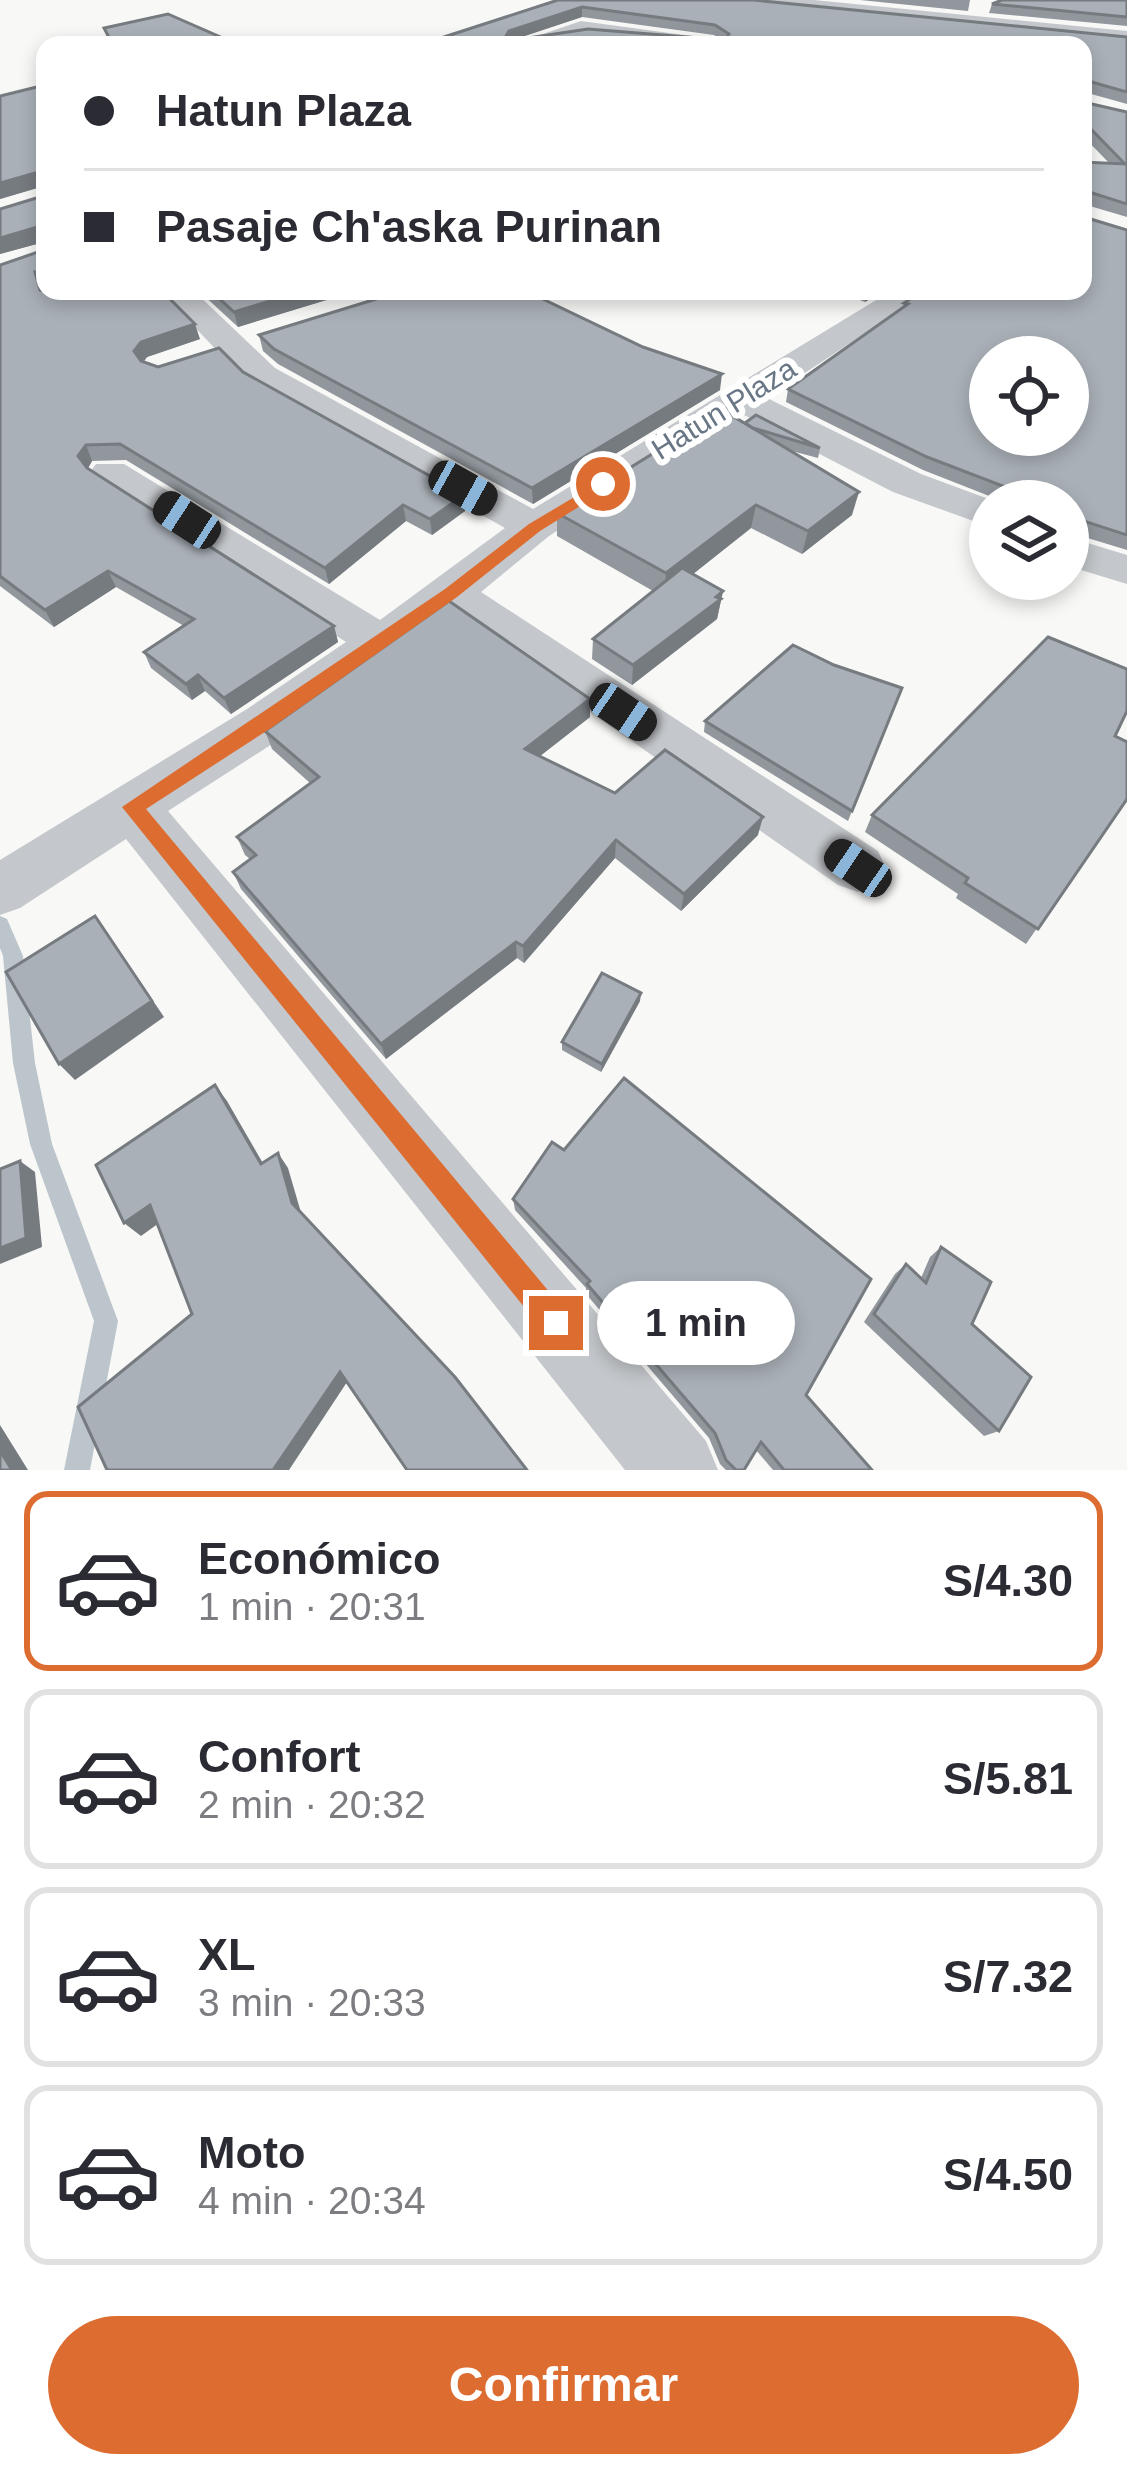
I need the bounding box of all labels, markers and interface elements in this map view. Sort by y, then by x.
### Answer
text: Hatun Plaza [156,85,411,136]
text: Pasaje Ch'aska Purinan [156,201,662,252]
map controls [969,336,1089,600]
button: locate [969,336,1089,456]
street label: Hatun Plaza [646,351,802,466]
car [423,455,503,521]
route start [576,457,630,511]
button: layers [969,480,1089,600]
car [147,485,227,555]
car [583,677,663,747]
car [818,833,898,903]
callout: 1 min [598,1281,796,1365]
route end [529,1296,583,1350]
text: 1 min [645,1301,747,1344]
icon: car [54,1527,162,1635]
text: Económico [198,1533,441,1584]
text: S/4.30 [943,1555,1073,1606]
text: 1 min · 20:31 [198,1585,426,1628]
icon: car [54,1725,162,1833]
text: Confort [198,1731,360,1782]
text: S/5.81 [943,1753,1073,1804]
text: 2 min · 20:32 [198,1783,426,1826]
icon: car [54,1923,162,2031]
text: XL [198,1929,256,1980]
text: S/7.32 [943,1951,1073,2002]
text: 3 min · 20:33 [198,1981,426,2024]
icon: car [54,2121,162,2229]
text: Moto [198,2127,305,2178]
text: S/4.50 [943,2149,1073,2200]
text: 4 min · 20:34 [198,2179,426,2222]
button: Confirmar [48,2316,1079,2454]

